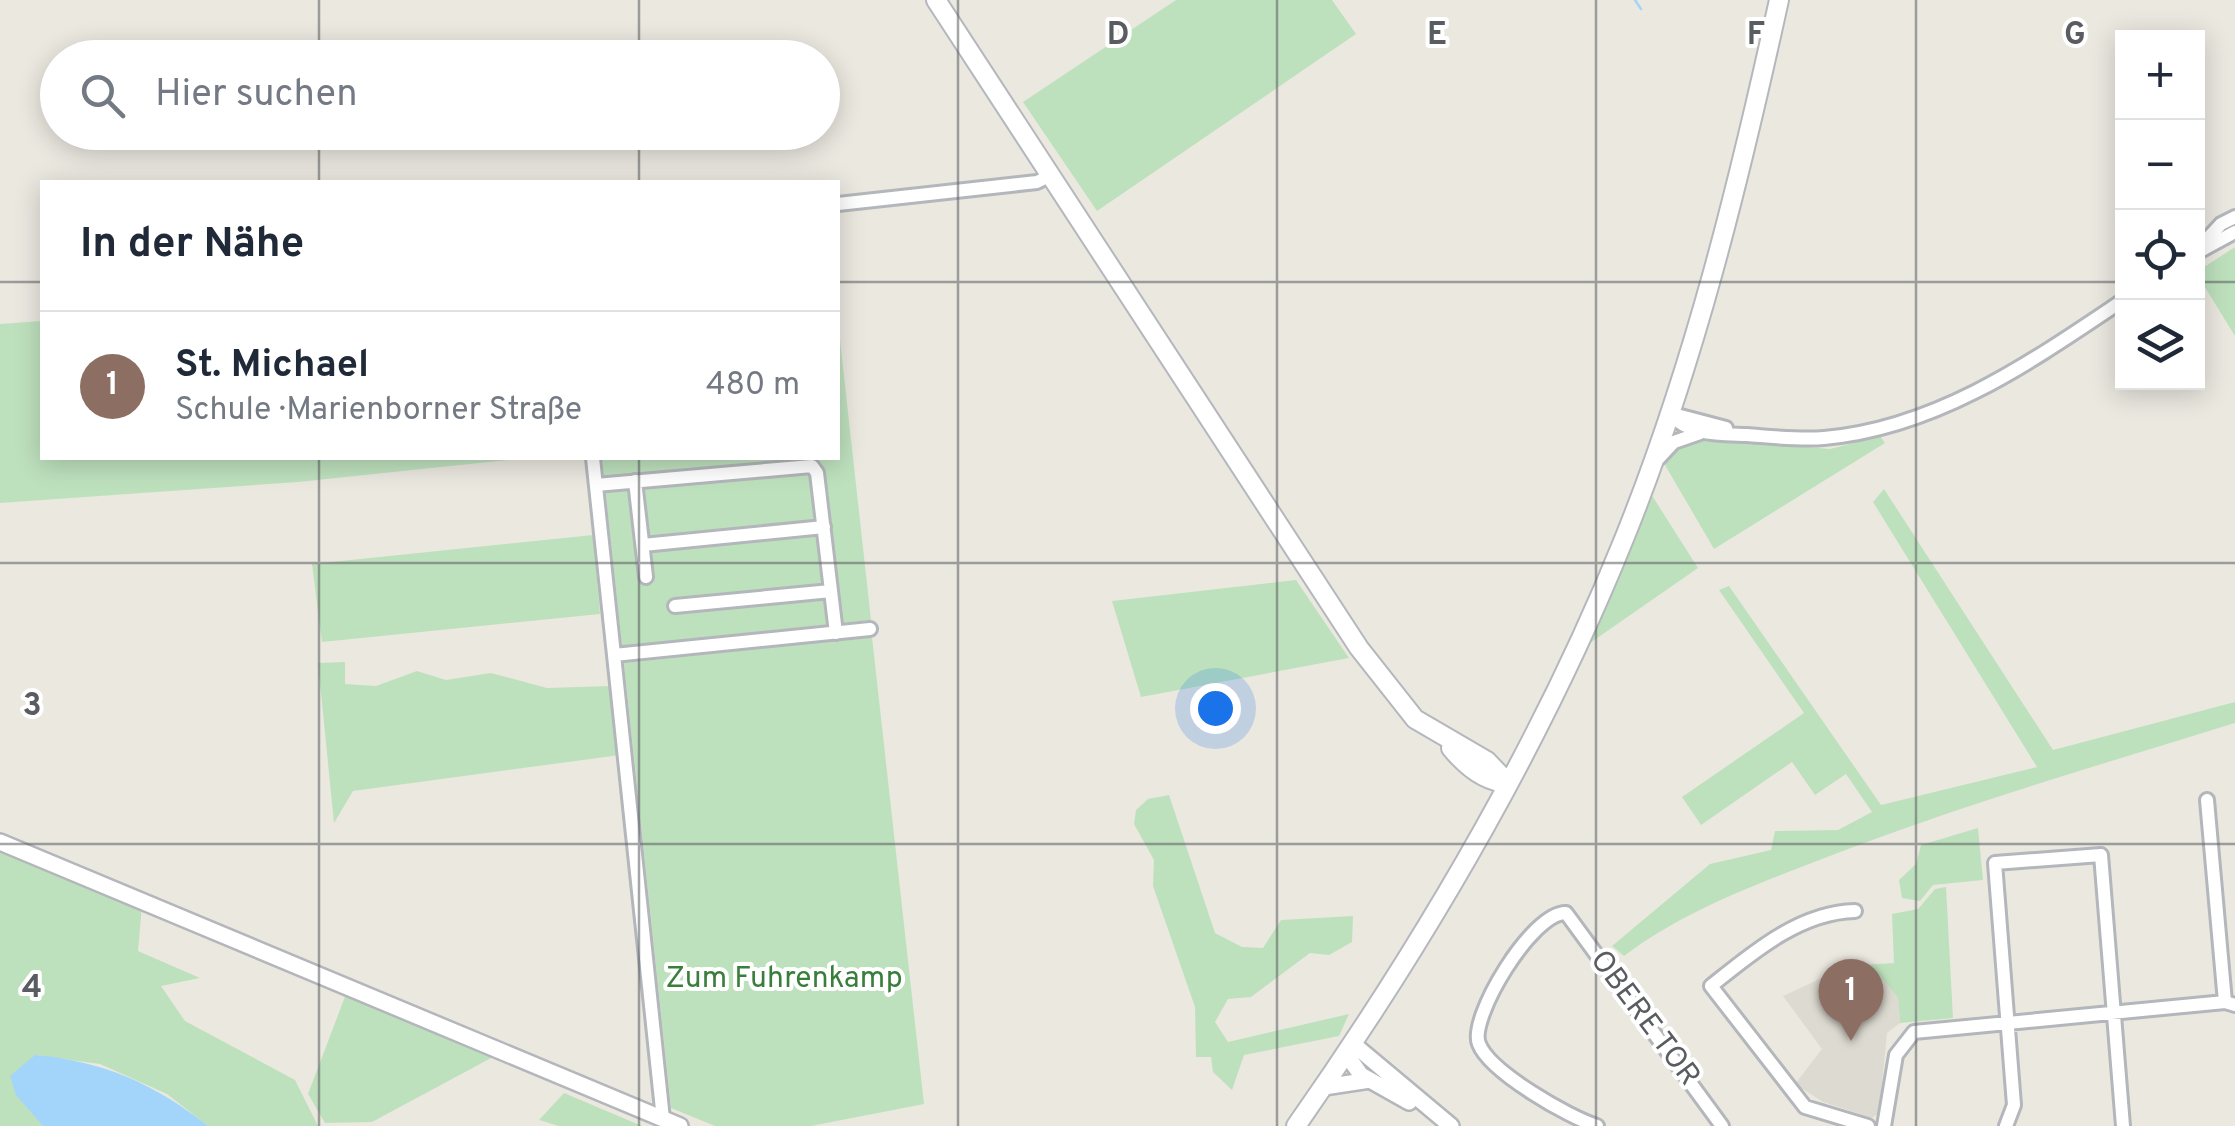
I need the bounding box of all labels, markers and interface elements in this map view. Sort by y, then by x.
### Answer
text: D [1107,16,1129,56]
text: E [1427,16,1447,56]
text: F [1747,16,1765,56]
text: G [2064,16,2086,56]
map controls [2115,30,2205,390]
button: + [2115,30,2205,120]
search box [40,40,840,150]
icon: search [75,68,130,123]
text: Hier suchen [155,71,358,120]
button: − [2115,120,2205,210]
button: locate [2115,210,2205,300]
text: In der Nähe [80,219,304,272]
button: layers [2115,300,2205,390]
text: St. Michael [175,342,369,391]
text: 1 [106,366,119,406]
text: 480 m [706,366,800,406]
text: Schule · Marienborner Straße [175,391,582,431]
your location [1190,683,1241,734]
text: 3 [22,687,42,727]
street label: OBERE TOR [1581,944,1707,1094]
pin: 1 [1818,958,1884,1041]
park label: Zum Fuhrenkamp [665,961,903,998]
text: 4 [22,969,42,1009]

